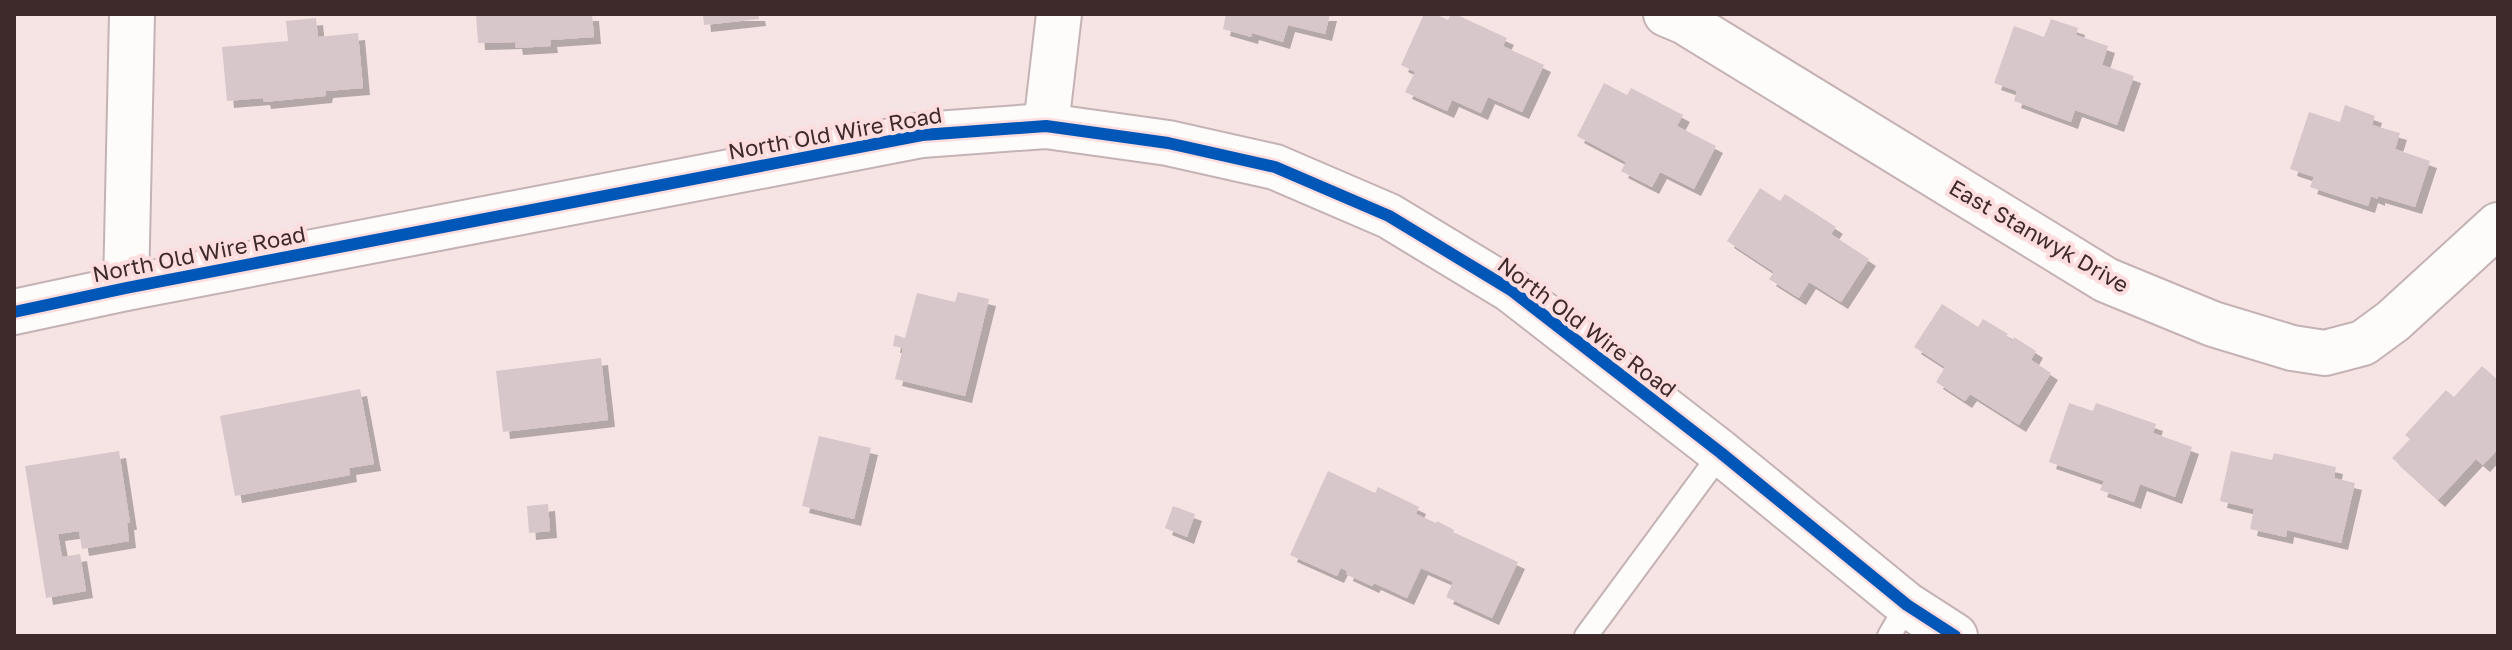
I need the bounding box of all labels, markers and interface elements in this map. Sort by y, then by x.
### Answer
street label: North Old Wire Road [726,100,944,165]
street label: East Stanwyk Drive [1945,173,2134,298]
street label: North Old Wire Road [90,220,308,287]
street label: North Old Wire Road [1493,251,1682,403]

